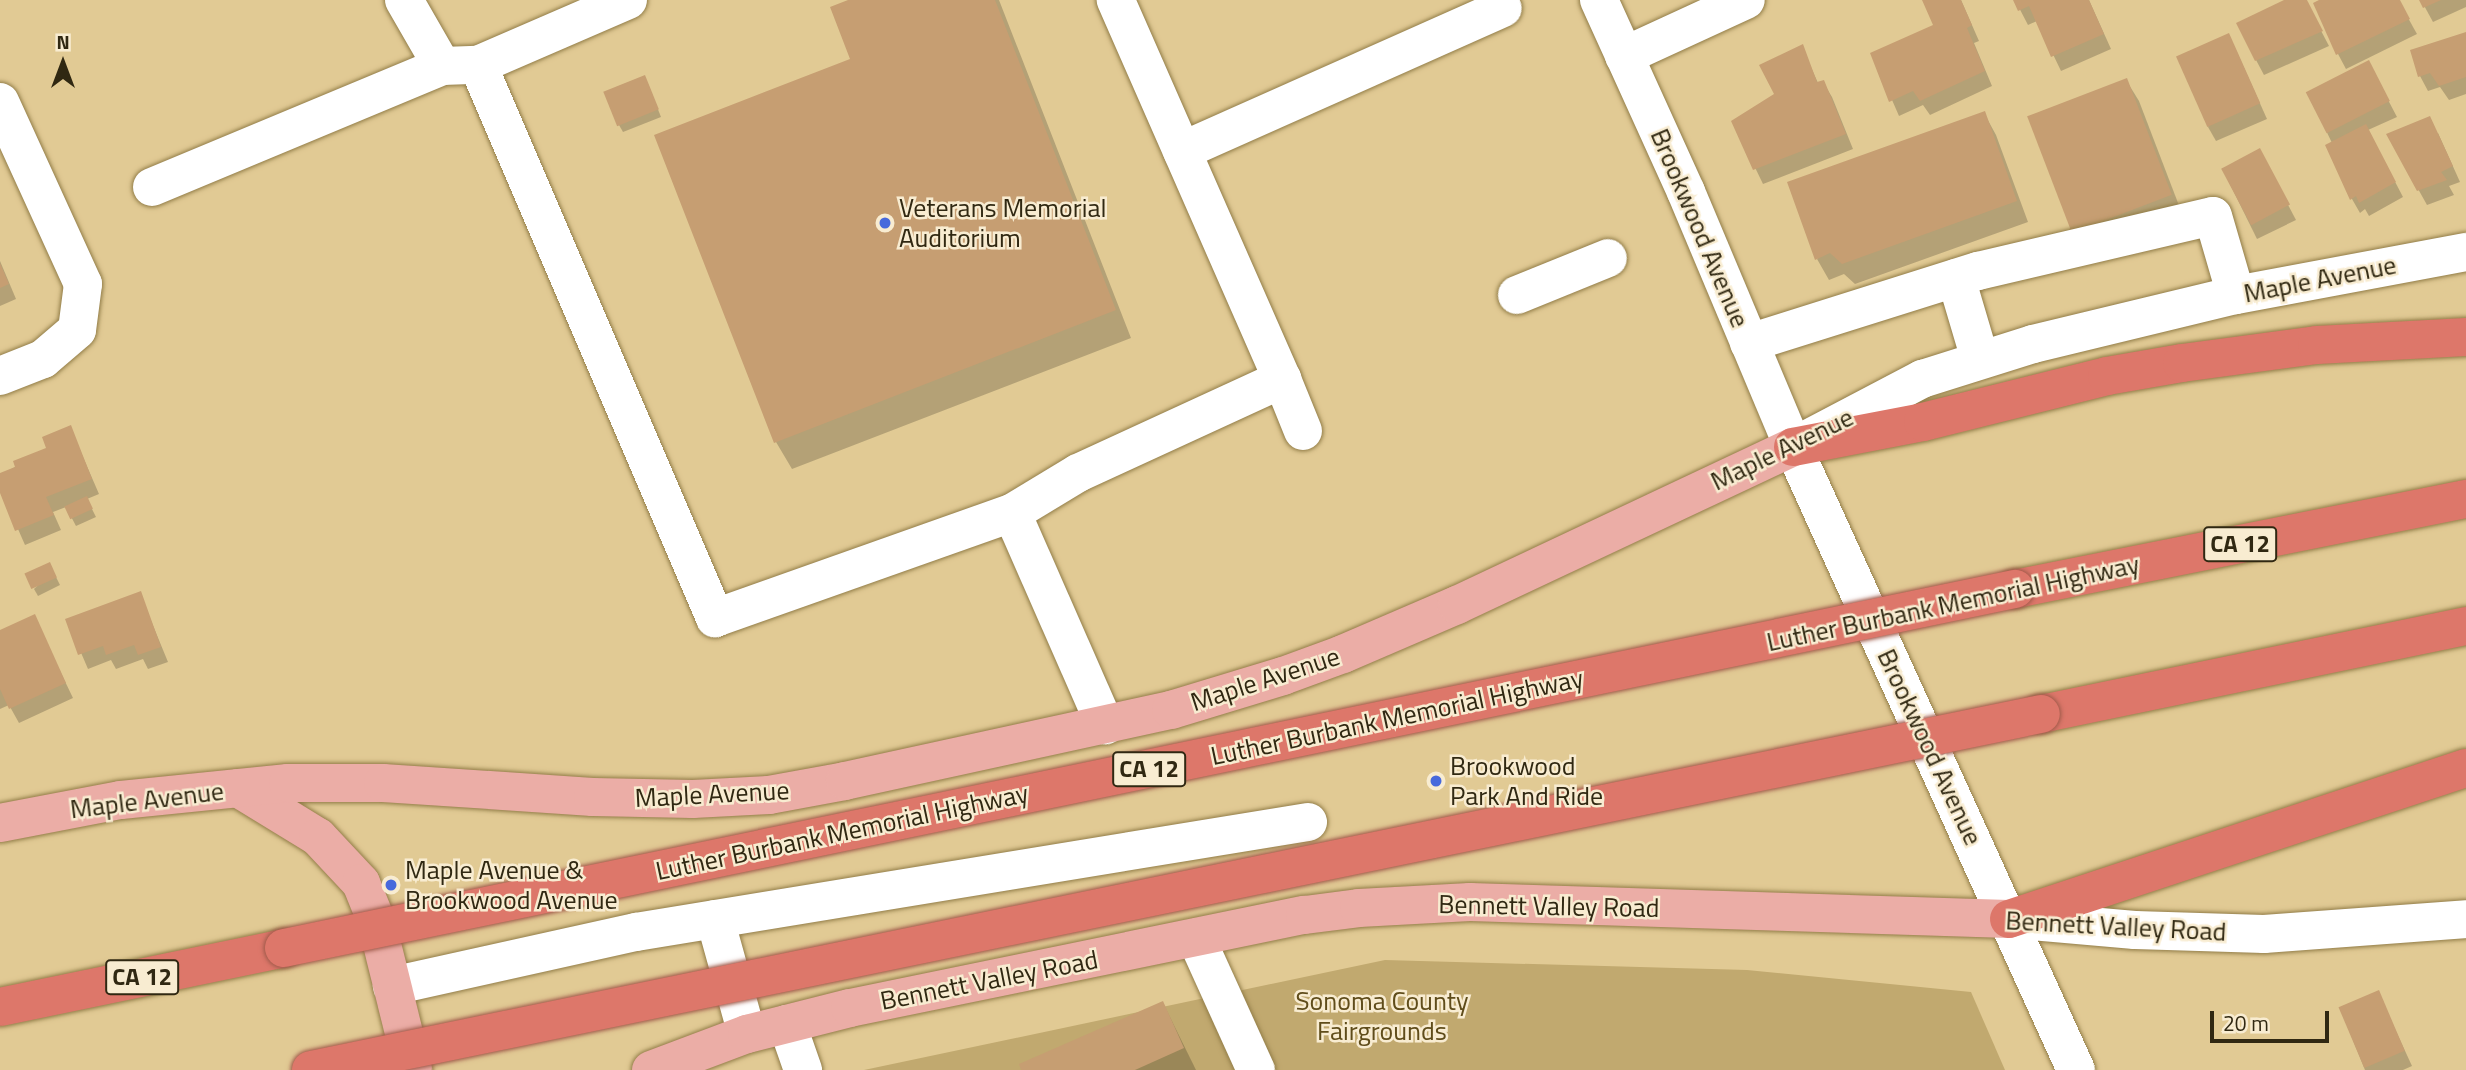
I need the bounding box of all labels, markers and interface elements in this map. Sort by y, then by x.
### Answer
text: N [56,27,70,56]
north arrow [28,28,98,98]
street label: Brookwood Avenue [1644,124,1756,332]
place label: Veterans Memorial Auditorium [899,192,1106,254]
marker: Veterans Memorial Auditorium [877,215,893,231]
street label: Maple Avenue [2241,249,2399,309]
street label: Maple Avenue [1706,401,1858,497]
road number: CA 12 [2202,524,2278,564]
street label: Luther Burbank Memorial Highway [1764,548,2142,658]
street label: Maple Avenue [1187,640,1343,718]
street label: Brookwood Avenue [1871,644,1989,850]
street label: Luther Burbank Memorial Highway [1208,662,1586,772]
road number: CA 12 [1110,748,1188,790]
place label: Brookwood Park And Ride [1450,750,1603,812]
marker: Brookwood Park And Ride [1428,773,1444,789]
street label: Maple Avenue [634,774,790,814]
street label: Maple Avenue [68,775,226,825]
street label: Luther Burbank Memorial Highway [653,777,1031,887]
place label: Maple Avenue & Brookwood Avenue [405,854,618,916]
marker: Maple Avenue & Brookwood Avenue [383,877,399,893]
street label: Bennett Valley Road [1438,888,1660,924]
street label: Bennett Valley Road [2005,905,2227,947]
street label: Bennett Valley Road [878,944,1100,1016]
road number: CA 12 [104,957,180,998]
park label: Sonoma County Fairgrounds [1296,985,1468,1046]
scale bar [2214,996,2333,1040]
text: 20 m [2223,1007,2269,1039]

